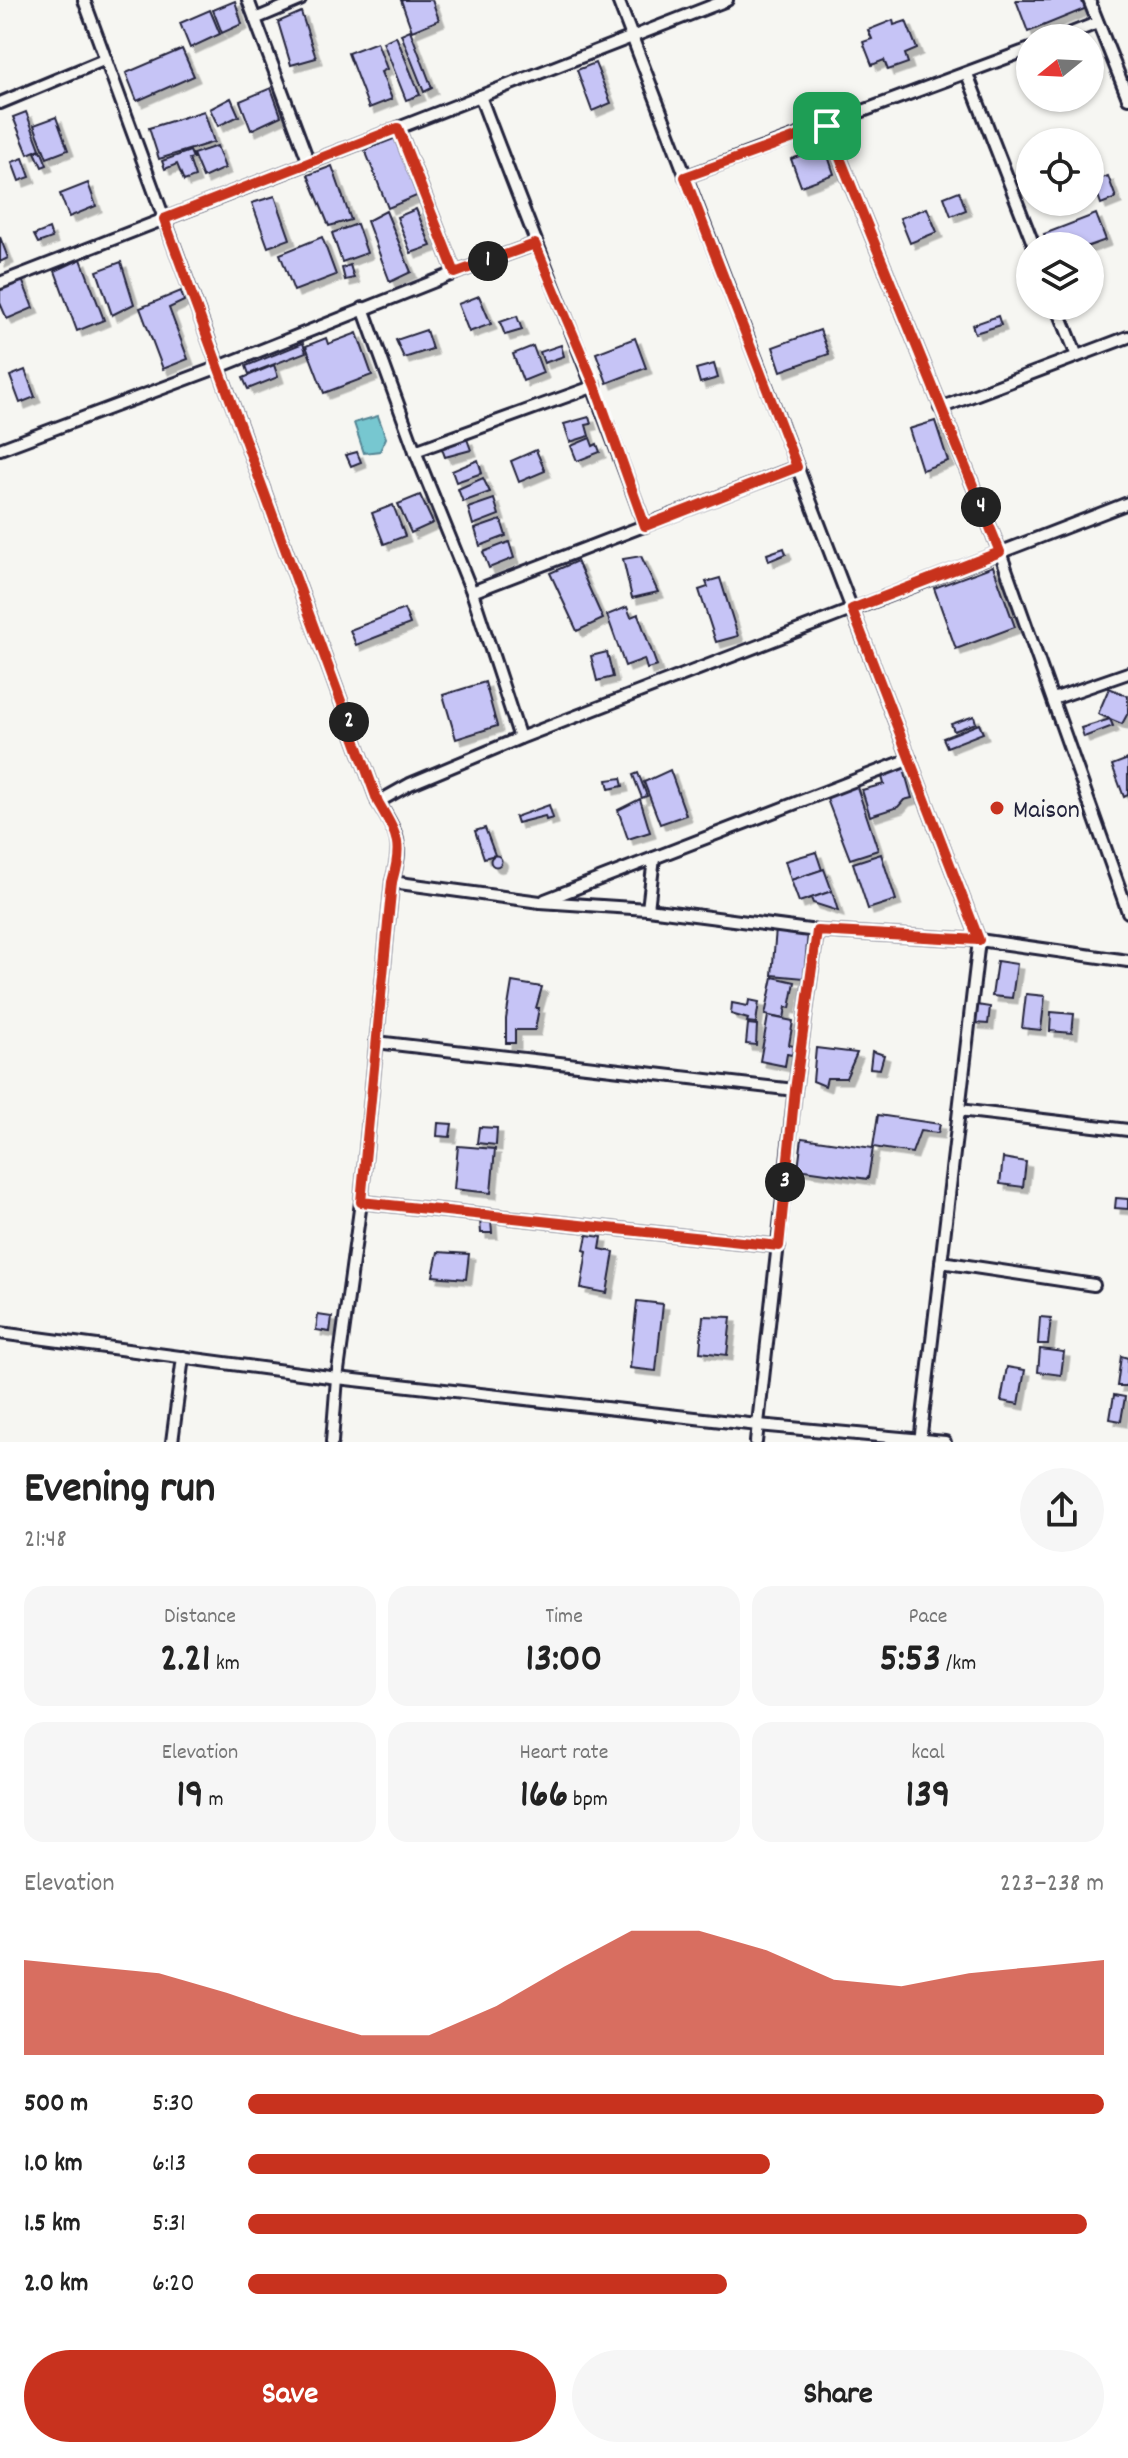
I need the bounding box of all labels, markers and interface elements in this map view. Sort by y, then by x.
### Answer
north arrow [1016,24,1104,112]
map controls [1016,24,1104,320]
pin [793,92,861,160]
icon: arrive [805,104,849,148]
button: locate [1016,128,1104,216]
button: layers [1016,232,1104,320]
pin: 1 [468,241,508,281]
text: 1 [486,245,490,276]
pin: 4 [961,487,1001,527]
text: 4 [976,491,986,522]
pin: 2 [329,702,369,742]
text: 2 [344,706,354,737]
place label: Maison [1013,793,1080,830]
marker: Maison [988,799,1006,817]
pin: 3 [765,1162,805,1202]
text: 3 [780,1166,790,1197]
text: Evening run [24,1460,215,1523]
button: share [1020,1468,1104,1552]
text: 21:48 [24,1522,67,1559]
text: Distance [164,1602,236,1633]
text: Time [545,1602,583,1633]
text: Pace [909,1602,947,1633]
text: 2.21 [160,1633,211,1690]
text: 13:00 [526,1633,602,1690]
text: 5:53 [880,1633,941,1690]
text: km [211,1649,240,1680]
text: /km [941,1649,976,1680]
text: Elevation [162,1738,238,1769]
text: Heart rate [520,1738,608,1769]
text: kcal [911,1738,945,1769]
text: 19 [176,1769,203,1826]
text: 166 [520,1769,568,1826]
text: 139 [906,1769,950,1826]
text: m [203,1785,224,1816]
text: bpm [568,1785,608,1816]
text: Elevation [24,1866,114,1903]
text: 223–238 m [1000,1866,1104,1903]
text: 500 m [24,2086,88,2123]
text: 5:30 [152,2086,194,2123]
text: 1.0 km [24,2146,83,2183]
text: 6:13 [152,2146,186,2183]
text: 1.5 km [24,2206,81,2243]
text: 5:31 [152,2206,186,2243]
text: 2.0 km [24,2266,88,2303]
text: 6:20 [152,2266,195,2303]
button: Save [24,2350,556,2442]
button: Share [572,2350,1104,2442]

